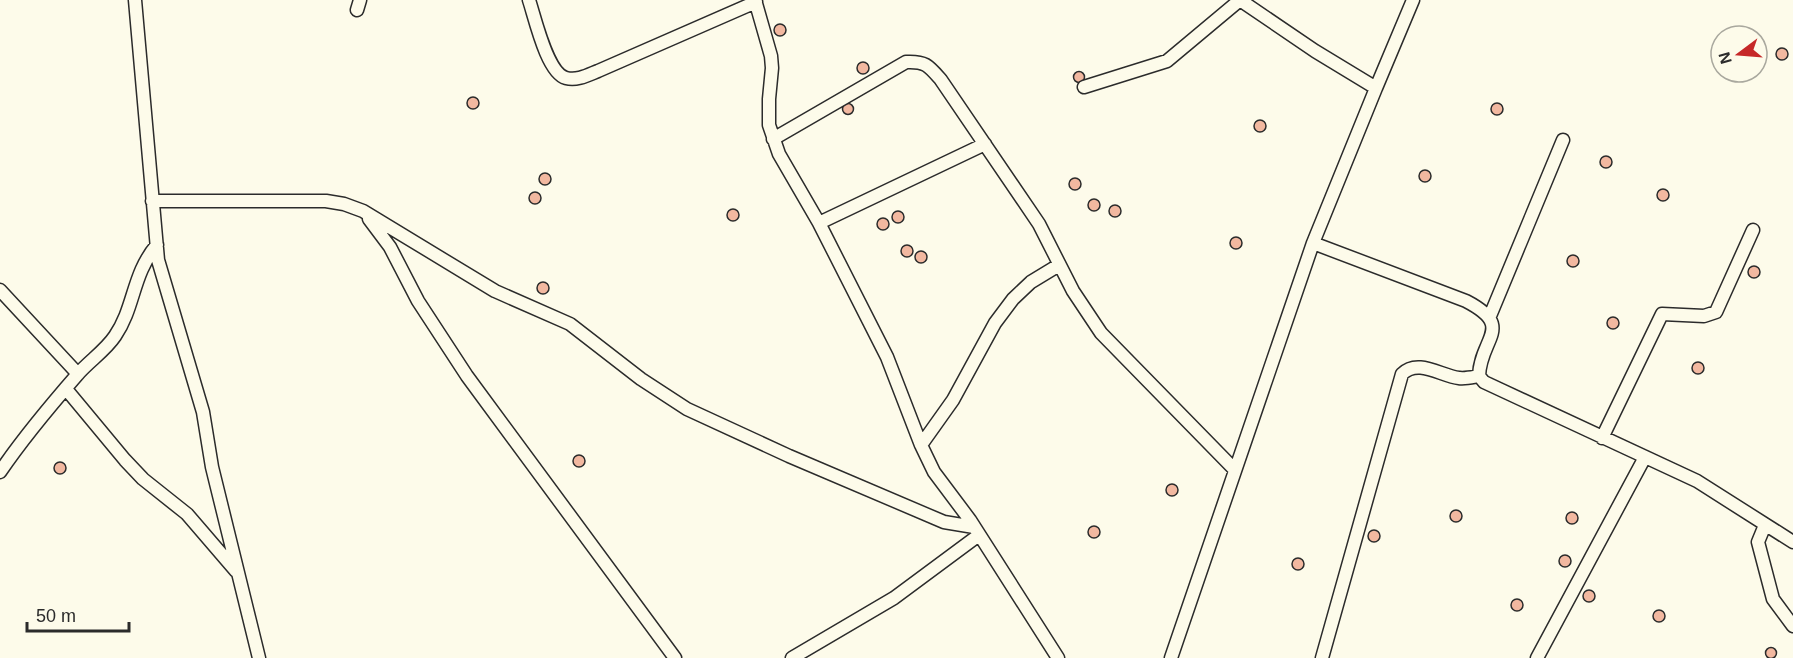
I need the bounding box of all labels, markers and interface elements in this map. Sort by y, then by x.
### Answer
north arrow [1709,24,1769,84]
text: N [1715,50,1735,66]
scale bar [27,595,129,633]
text: 50 m [36,606,76,626]

